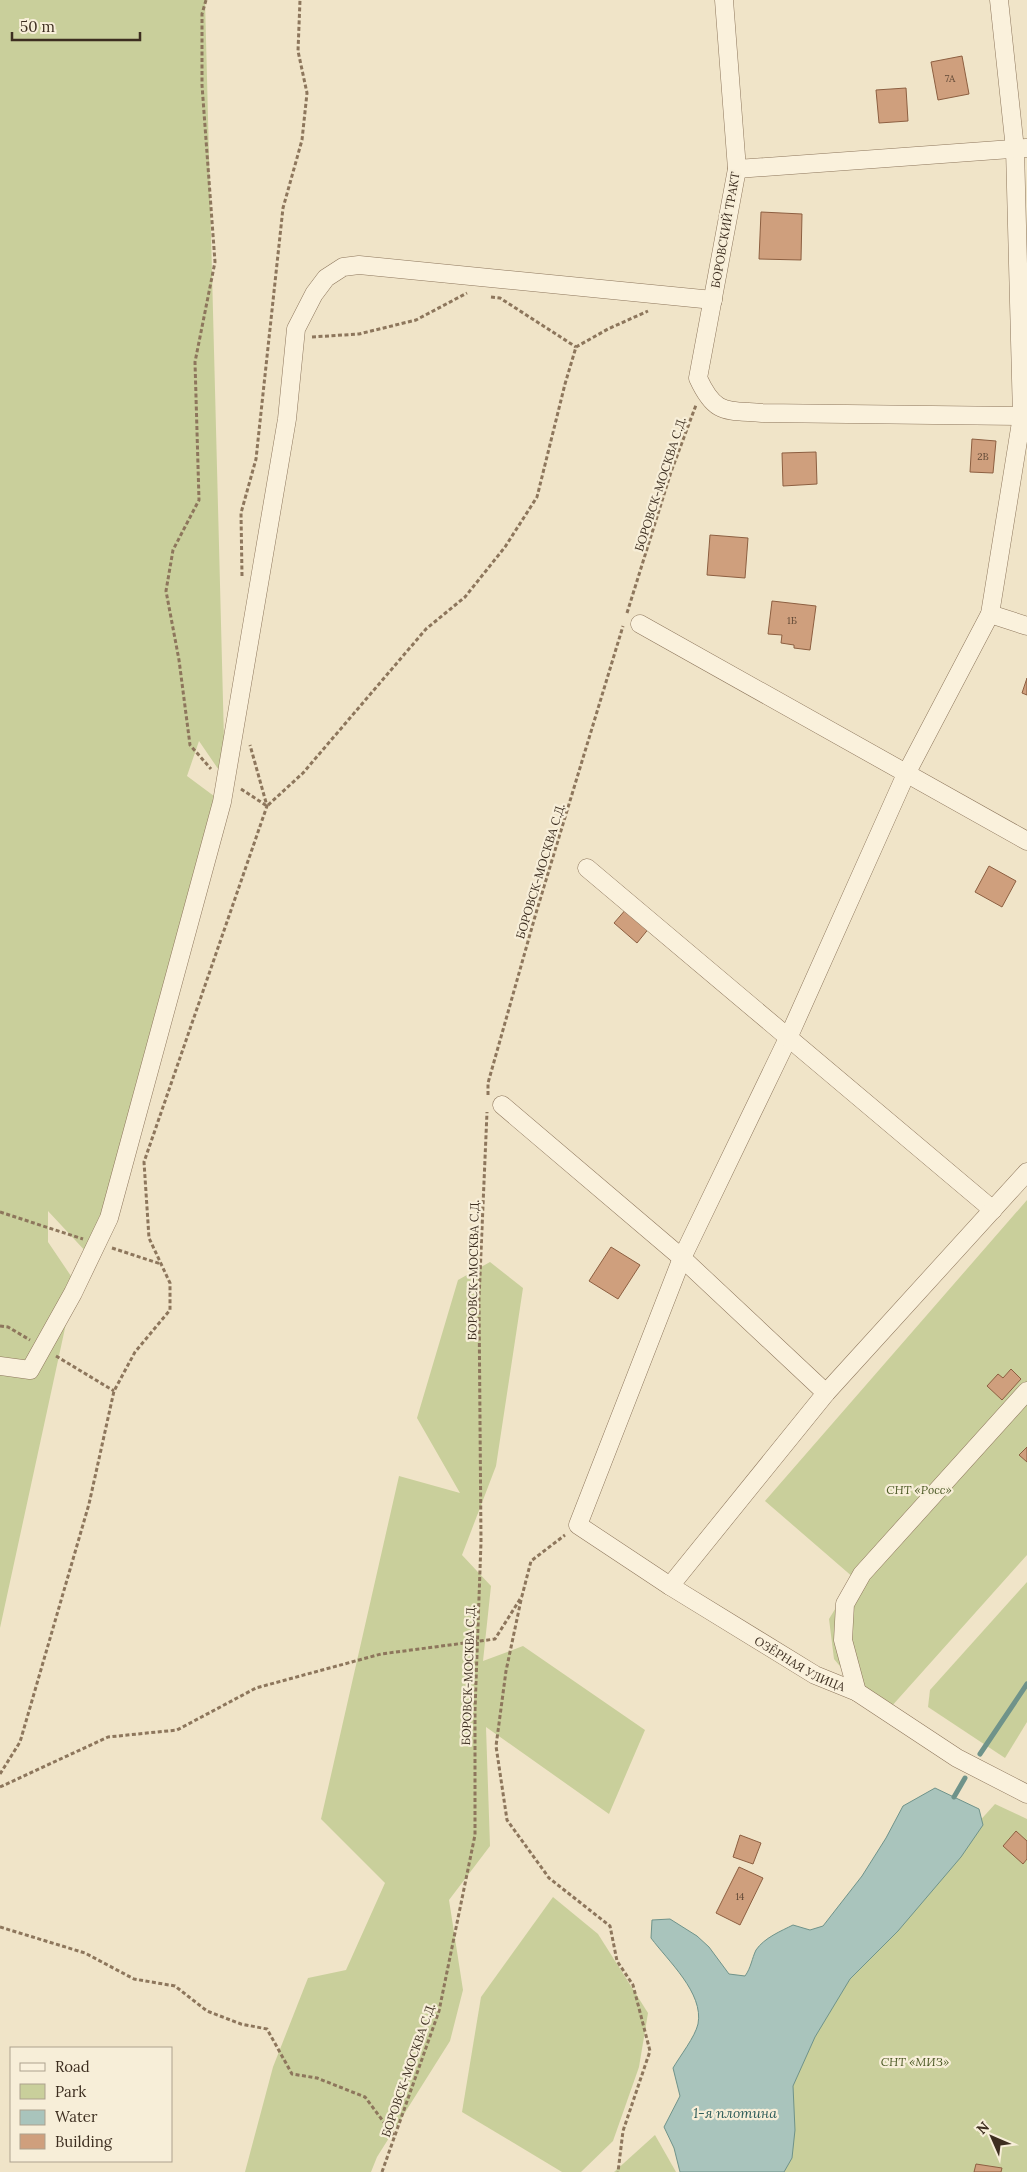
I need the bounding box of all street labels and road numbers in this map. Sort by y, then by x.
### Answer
street label: БОРОВСКИЙ ТРАКТ [707,170,743,289]
street label: БОРОВСК-МОСКВА С.Д. [631,415,689,553]
street label: БОРОВСК-МОСКВА С.Д. [512,801,568,941]
street label: БОРОВСК-МОСКВА С.Д. [464,1199,482,1341]
street label: БОРОВСК-МОСКВА С.Д. [458,1604,478,1746]
street label: ОЗЁРНАЯ УЛИЦА [752,1632,848,1694]
street label: БОРОВСК-МОСКВА С.Д. [378,2001,438,2139]

